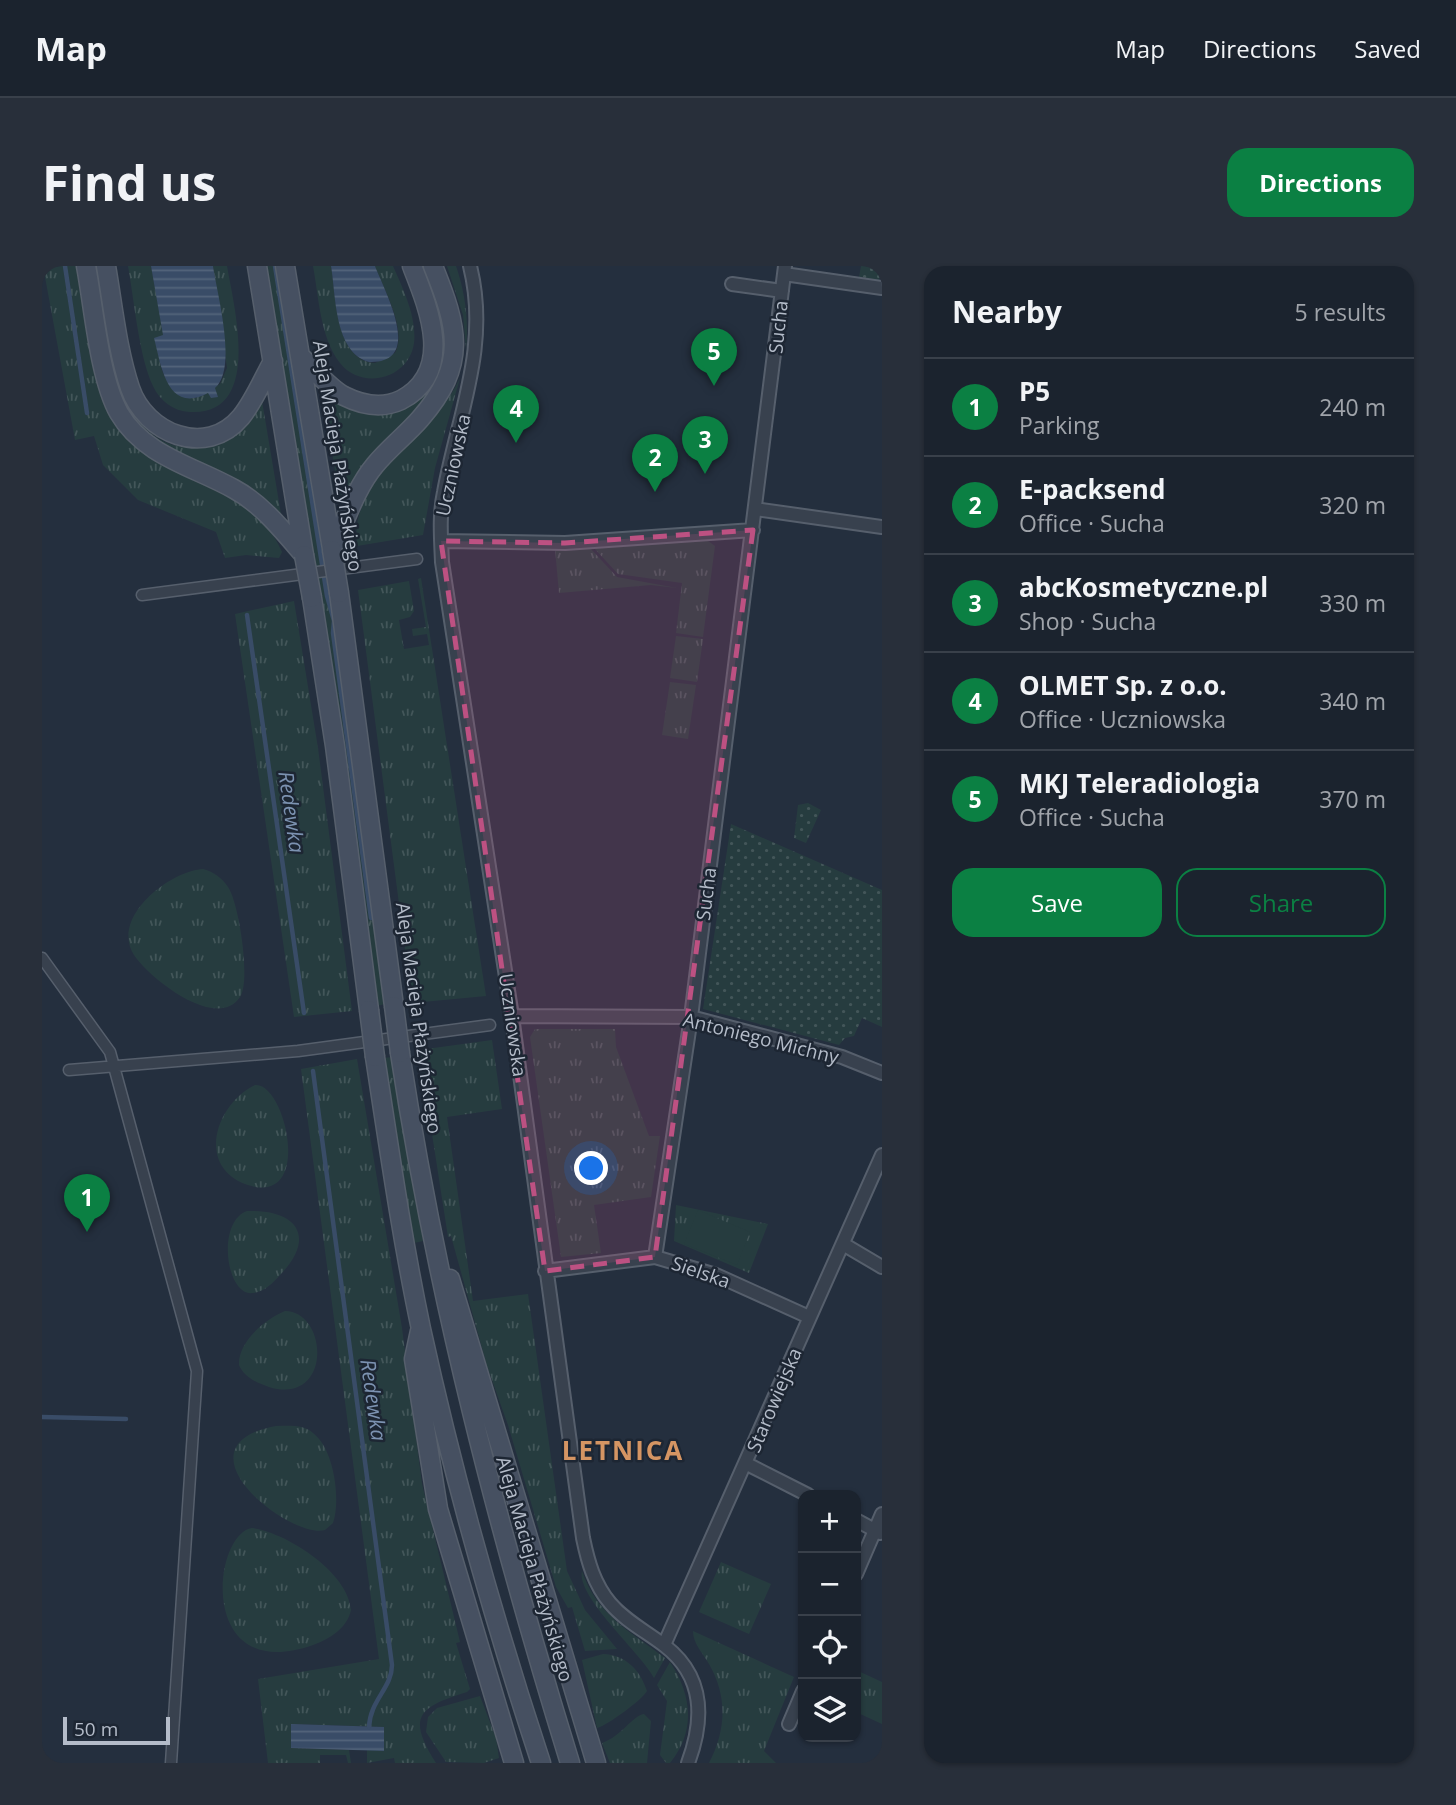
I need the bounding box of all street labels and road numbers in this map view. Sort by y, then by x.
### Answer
street label: Sucha [762,299,794,355]
street label: Aleja Macieja Płażyńskiego [307,339,369,573]
street label: Uczniowska [429,411,477,519]
street label: Sucha [690,866,722,922]
street label: Aleja Macieja Płażyńskiego [390,901,448,1135]
street label: Uczniowska [493,972,533,1078]
street label: Antoniego Michny [680,1006,842,1070]
street label: Sielska [668,1250,734,1294]
street label: Starowiejska [740,1344,808,1456]
street label: Aleja Macieja Płażyńskiego [490,1453,580,1685]

